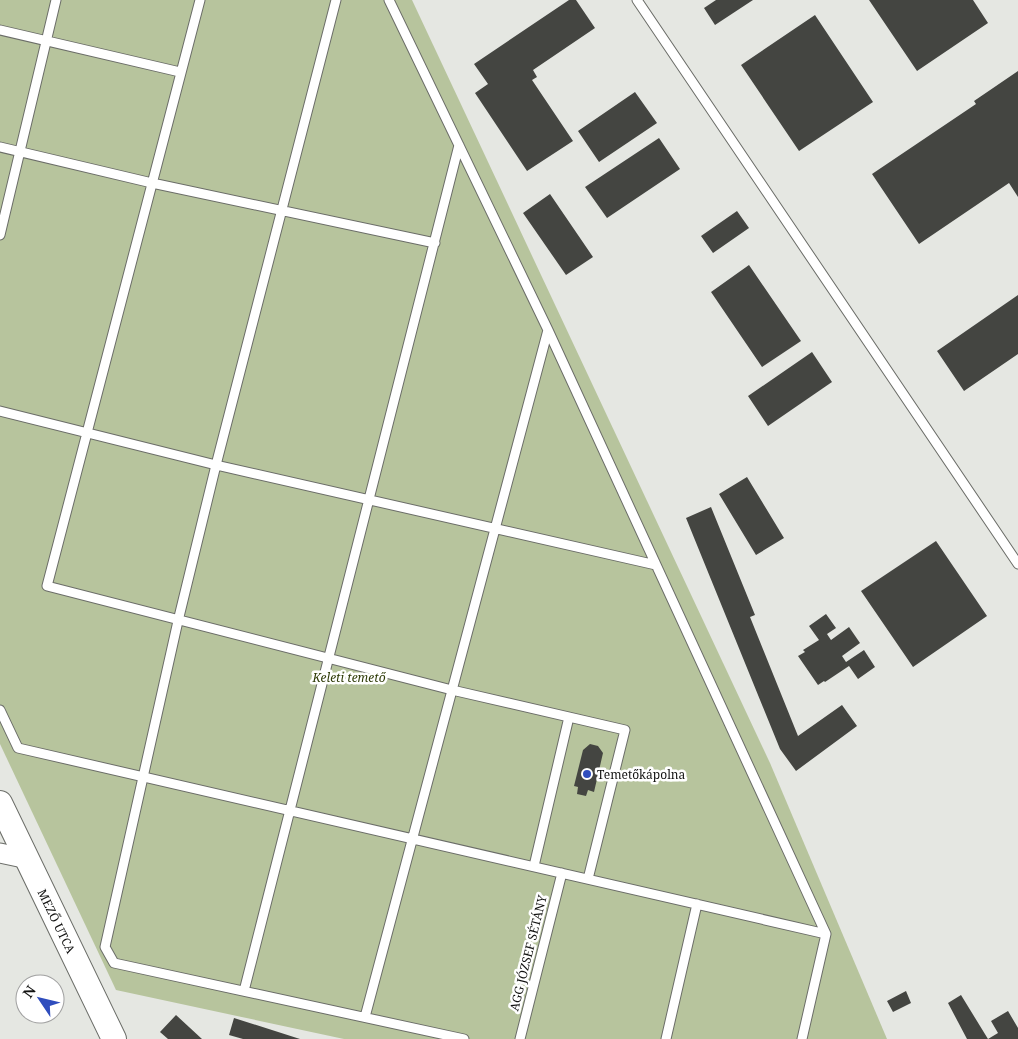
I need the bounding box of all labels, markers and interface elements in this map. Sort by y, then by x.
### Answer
park label: Keleti temető [311,669,387,686]
place label: Temetőkápolna [597,766,686,783]
marker: Temetőkápolna [581,768,593,780]
street label: MEZŐ UTCA [34,886,80,956]
street label: AGG JÓZSEF SÉTÁNY [505,893,551,1013]
north arrow [15,974,65,1024]
text: N [18,981,40,1001]

